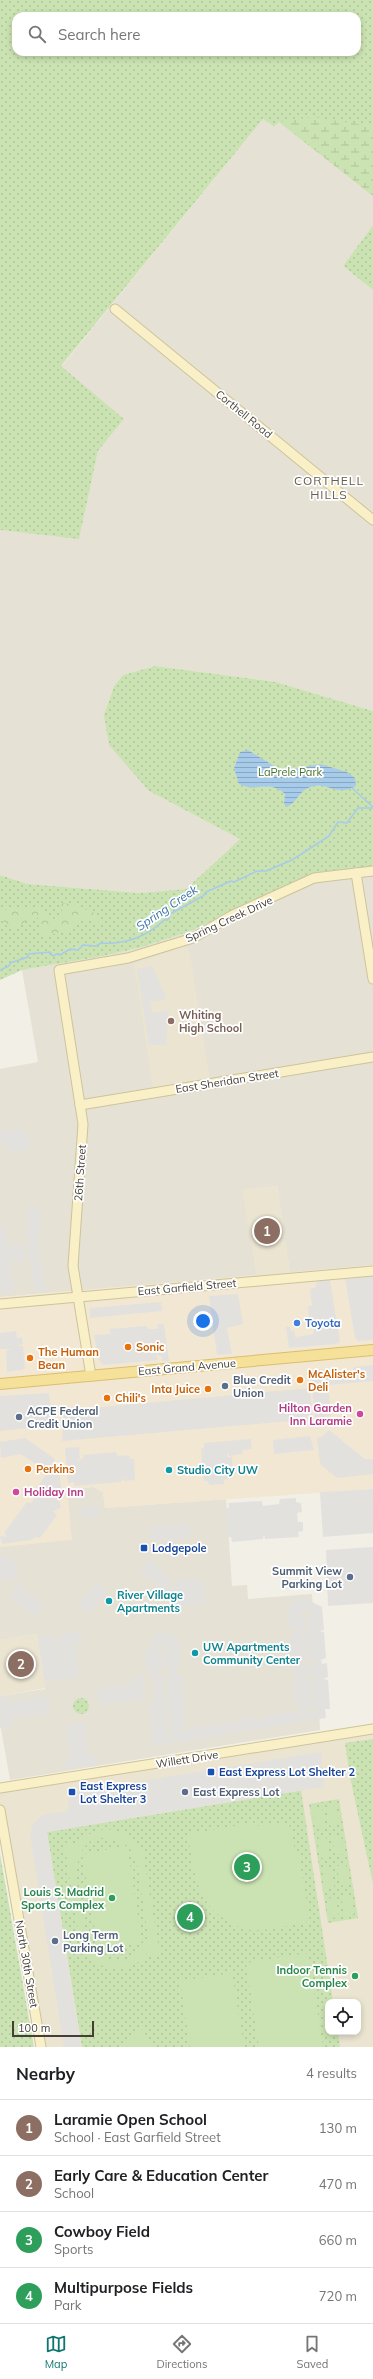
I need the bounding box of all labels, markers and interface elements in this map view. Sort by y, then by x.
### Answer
search box [12,12,361,56]
icon: search [26,23,48,45]
text: Search here [58,25,140,44]
street label: Corthell Road [213,387,275,441]
district label: CORTHELL HILLS [294,473,364,502]
park label: LaPrele Park [258,765,322,779]
water label: Spring Creek [133,881,201,934]
street label: Spring Creek Drive [183,893,275,945]
place label: Whiting High School [179,1008,242,1035]
marker: Whiting High School [166,1016,176,1026]
street label: East Sheridan Street [175,1066,280,1096]
street label: 26th Street [71,1144,89,1202]
pin: 1 [254,1216,280,1246]
street label: East Garfield Street [137,1276,237,1298]
your location [193,1311,213,1331]
place label: Toyota [305,1316,341,1330]
marker: Toyota [292,1318,302,1328]
place label: Sonic [136,1340,165,1354]
marker: Sonic [123,1342,133,1352]
place label: The Human Bean [38,1345,99,1372]
marker: The Human Bean [25,1353,35,1363]
street label: East Grand Avenue [138,1356,236,1378]
place label: McAlister's Deli [308,1367,366,1394]
place label: Blue Credit Union [233,1373,291,1400]
marker: McAlister's Deli [295,1375,305,1385]
marker: Blue Credit Union [220,1381,230,1391]
place label: Inta Juice [151,1382,200,1396]
marker: Inta Juice [203,1384,213,1394]
place label: Chili's [115,1391,146,1405]
marker: Chili's [102,1393,112,1403]
place label: Hilton Garden Inn Laramie [279,1401,352,1428]
place label: ACPE Federal Credit Union [27,1404,99,1431]
marker: Hilton Garden Inn Laramie [355,1409,365,1419]
marker: ACPE Federal Credit Union [14,1412,24,1422]
place label: Perkins [36,1462,75,1476]
place label: Studio City UW [177,1463,259,1477]
marker: Perkins [23,1464,33,1474]
marker: Studio City UW [164,1465,174,1475]
place label: Holiday Inn [24,1485,84,1499]
marker: Holiday Inn [11,1487,21,1497]
place label: Lodgepole [152,1541,207,1555]
marker: Lodgepole [139,1543,149,1553]
place label: Summit View Parking Lot [272,1564,342,1591]
marker: Summit View Parking Lot [345,1572,355,1582]
place label: River Village Apartments [117,1588,183,1615]
marker: River Village Apartments [104,1596,114,1606]
place label: UW Apartments Community Center [203,1640,301,1667]
marker: UW Apartments Community Center [190,1648,200,1658]
pin: 2 [8,1649,34,1679]
street label: Willett Drive [155,1747,219,1771]
place label: East Express Lot Shelter 2 [219,1765,356,1779]
marker: East Express Lot Shelter 2 [206,1767,216,1777]
place label: East Express Lot Shelter 3 [80,1779,147,1806]
place label: East Express Lot [193,1785,279,1799]
marker: East Express Lot Shelter 3 [67,1787,77,1797]
marker: East Express Lot [180,1787,190,1797]
pin: 3 [234,1852,260,1882]
place label: Louis S. Madrid Sports Complex [21,1885,105,1912]
marker: Louis S. Madrid Sports Complex [107,1893,117,1903]
pin: 4 [177,1902,203,1932]
street label: North 30th Street [12,1919,42,2009]
place label: Long Term Parking Lot [63,1928,123,1955]
marker: Long Term Parking Lot [50,1936,60,1946]
place label: Indoor Tennis Complex [276,1963,348,1990]
marker: Indoor Tennis Complex [350,1971,360,1981]
map controls [325,1999,361,2035]
button: locate [325,1999,361,2035]
scale bar [12,2019,94,2038]
text: 100 m [18,2021,50,2035]
text: Nearby [16,2063,75,2084]
text: 4 results [306,2065,357,2081]
text: Laramie Open School [54,2110,207,2129]
text: 1 [25,2120,33,2136]
text: 130 m [319,2120,357,2136]
text: School · East Garfield Street [54,2129,221,2145]
text: Early Care & Education Center [54,2166,268,2185]
text: 2 [25,2176,33,2192]
text: 470 m [319,2176,357,2192]
text: School [54,2185,94,2201]
text: Cowboy Field [54,2222,150,2241]
text: 3 [25,2232,33,2248]
text: 660 m [319,2232,357,2248]
text: Sports [54,2241,93,2257]
text: Multipurpose Fields [54,2278,193,2297]
text: 4 [25,2288,33,2304]
text: 720 m [319,2288,357,2304]
text: Park [54,2297,81,2313]
tab: Map [45,2333,67,2371]
tab: Directions [157,2333,207,2371]
tab: Saved [297,2333,328,2371]

